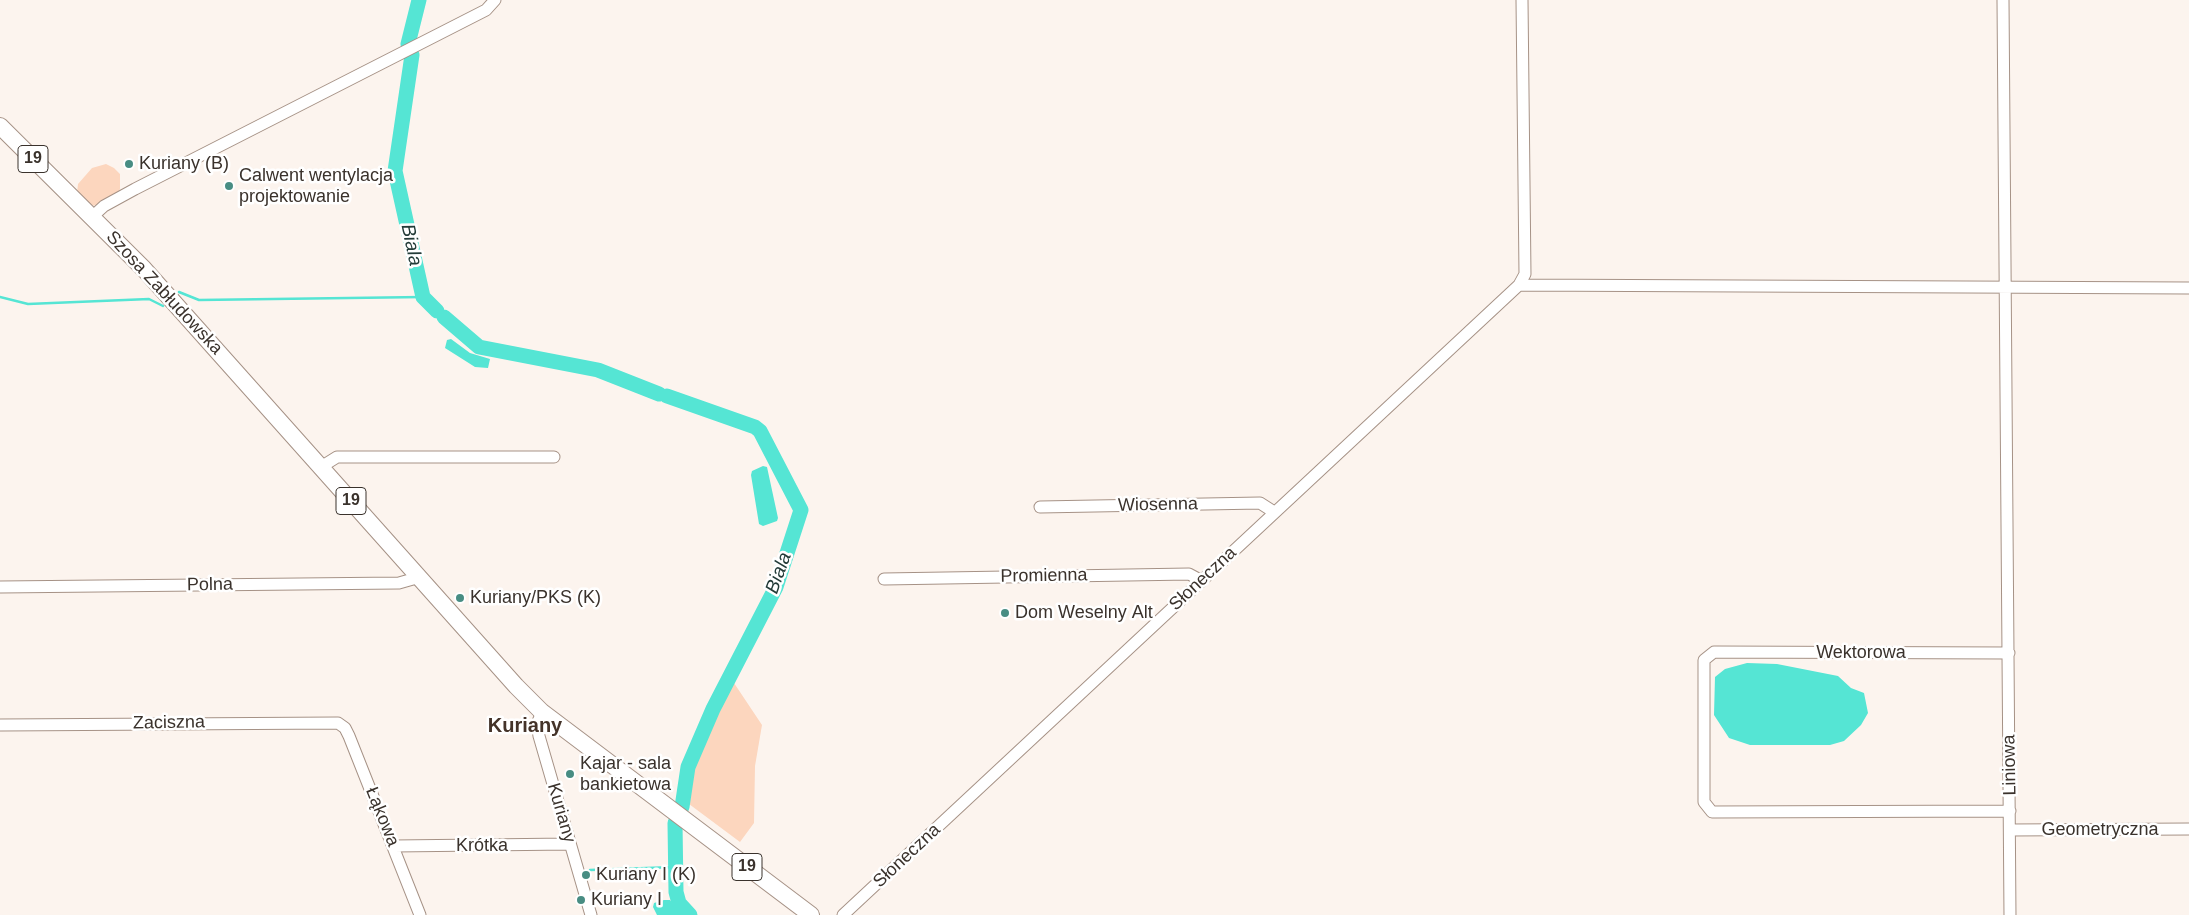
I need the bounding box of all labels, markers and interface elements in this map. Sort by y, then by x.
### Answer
road number: 19 [18,146,48,172]
place label: Kuriany (B) [139,153,229,175]
marker: Kuriany (B) [123,158,135,170]
place label: Calwent wentylacja projektowanie [239,165,393,208]
marker: Calwent wentylacja projektowanie [223,180,235,192]
water label: Biala [395,222,427,268]
street label: Szosa Zabłudowska [101,227,227,359]
road number: 19 [336,488,366,514]
street label: Wiosenna [1118,494,1198,516]
street label: Słoneczna [1165,542,1241,616]
water label: Biala [761,549,797,597]
street label: Promienna [1000,564,1088,588]
street label: Polna [187,574,233,596]
place label: Kuriany/PKS (K) [470,587,601,609]
marker: Kuriany/PKS (K) [454,592,466,604]
place label: Dom Weselny Alt [1015,602,1153,624]
marker: Dom Weselny Alt [999,607,1011,619]
street label: Wektorowa [1816,642,1906,664]
street label: Zaciszna [133,712,205,734]
district label: Kuriany [488,714,562,738]
street label: Liniowa [1999,734,2021,796]
place label: Kajar - sala bankietowa [580,753,671,796]
marker: Kajar - sala bankietowa [564,768,576,780]
street label: Kuriany [542,781,580,845]
street label: Łąkowa [360,784,404,850]
street label: Słoneczna [869,819,945,893]
street label: Geometryczna [2041,819,2159,841]
street label: Krótka [456,835,508,857]
road number: 19 [732,854,762,880]
place label: Kuriany I (K) [596,864,696,886]
marker: Kuriany I (K) [580,869,592,881]
place label: Kuriany I [591,889,662,911]
marker: Kuriany I [575,894,587,906]

